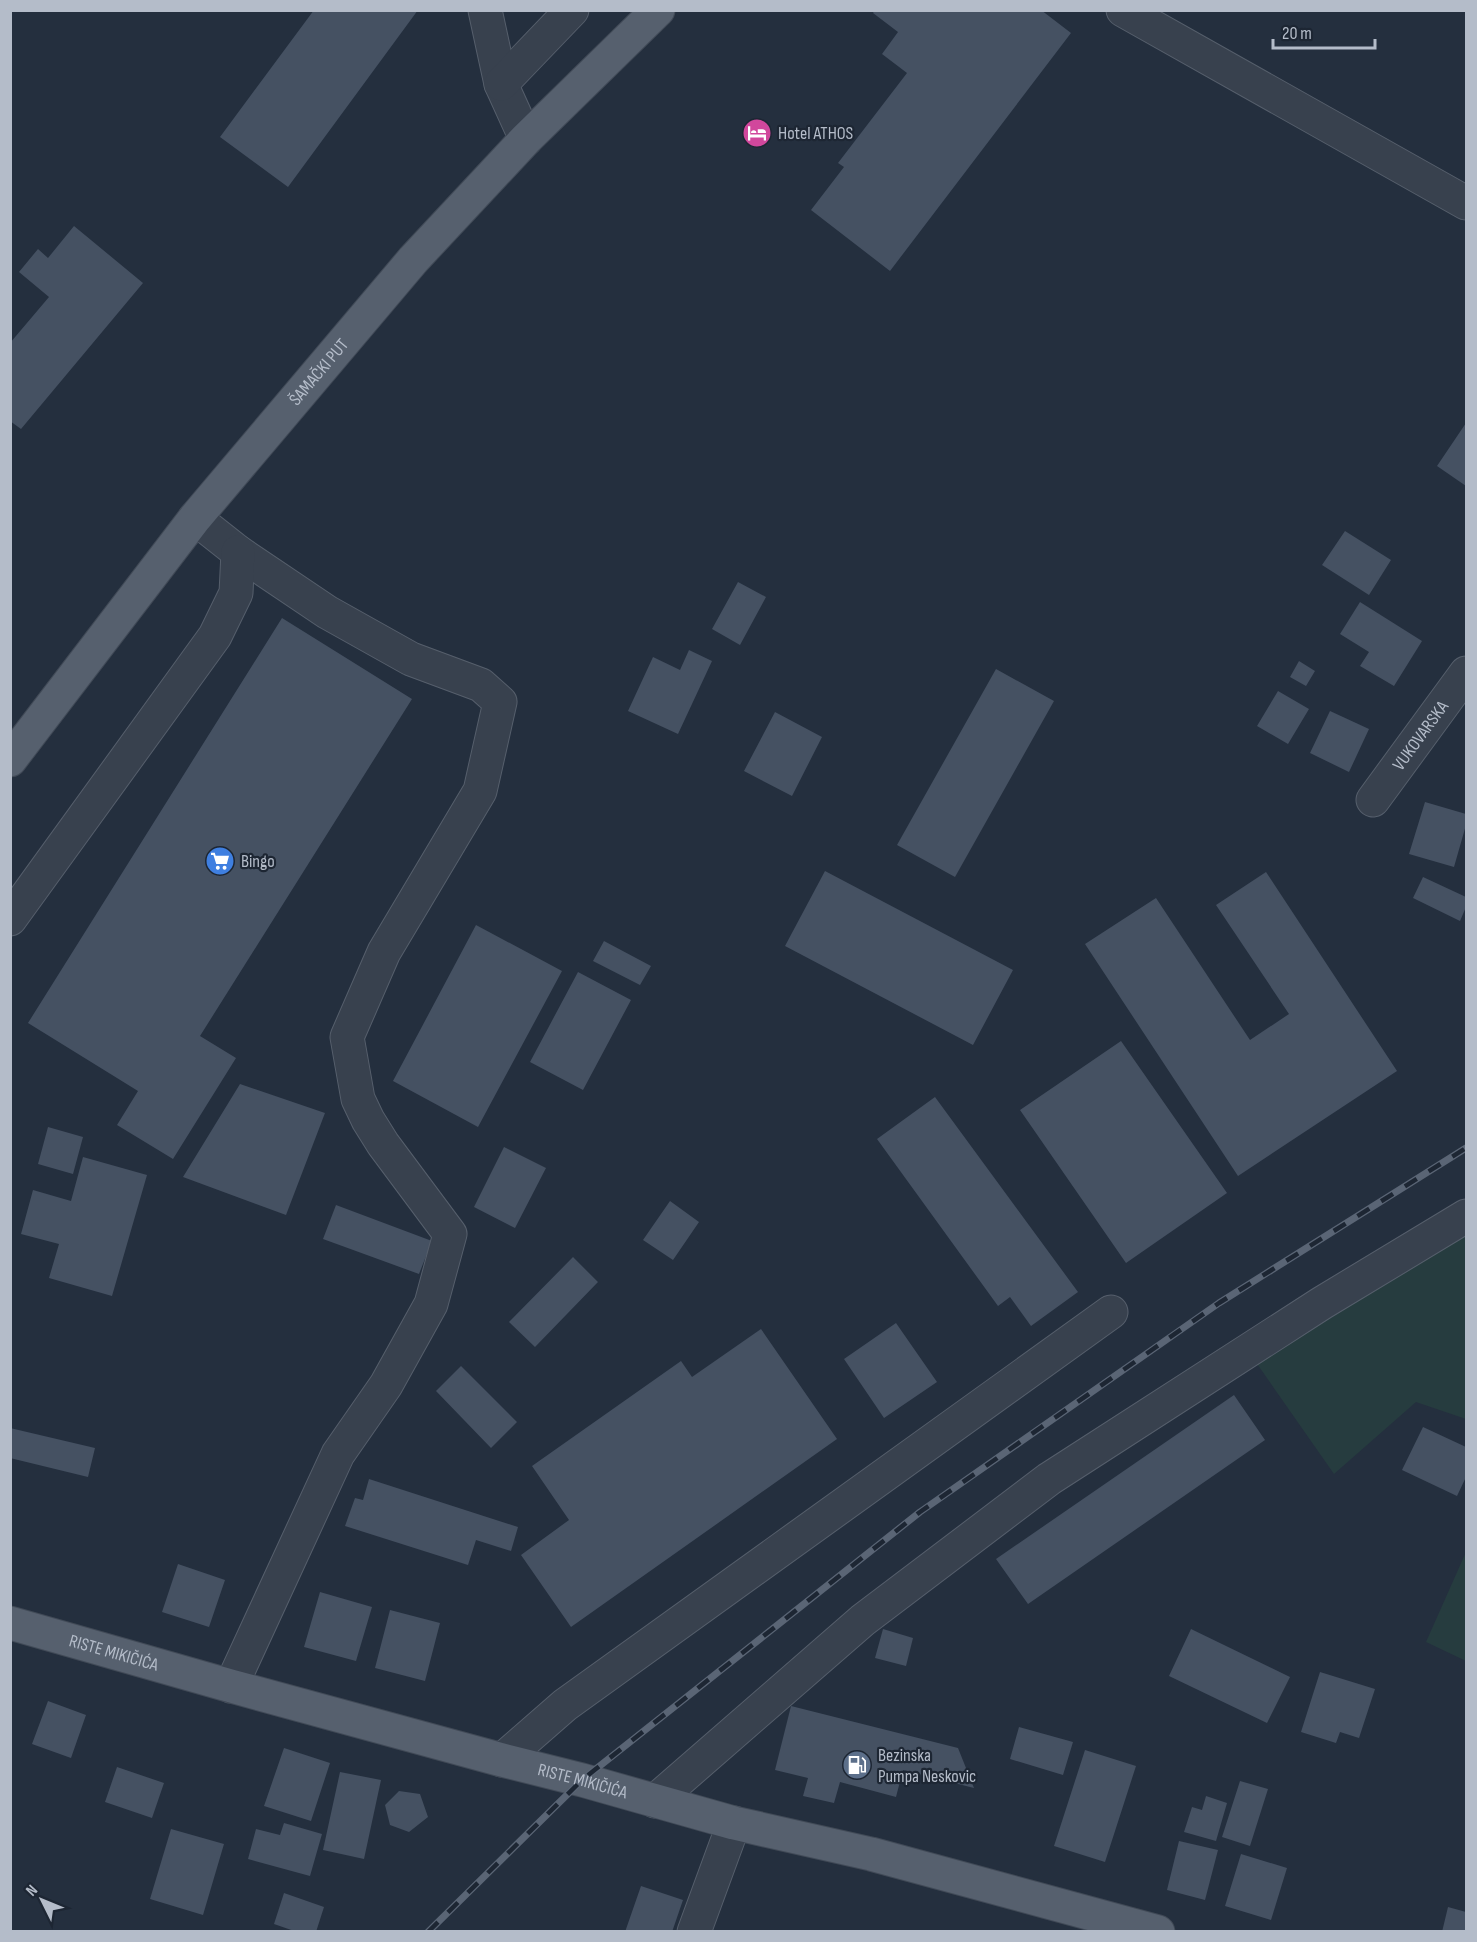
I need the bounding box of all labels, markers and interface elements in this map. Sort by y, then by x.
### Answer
scale bar [1273,12,1375,50]
text: 20 m [1282,23,1312,44]
hotel icon: Hotel ATHOS [741,117,773,149]
place label: Hotel ATHOS [778,123,854,144]
street label: ŠAMAČKI PUT [285,334,353,410]
street label: VUKOVARSKA [1388,697,1453,775]
supermarket icon: Bingo [204,845,236,877]
place label: Bingo [241,851,275,872]
street label: RISTE MIKIČIĆA [67,1630,161,1676]
place label: Bezinska Pumpa Neskovic [878,1745,976,1787]
fuel station icon: Bezinska Pumpa Neskovic [841,1749,873,1781]
street label: RISTE MIKIČIĆA [535,1759,630,1803]
north arrow [12,1870,72,1930]
text: N [22,1881,42,1900]

